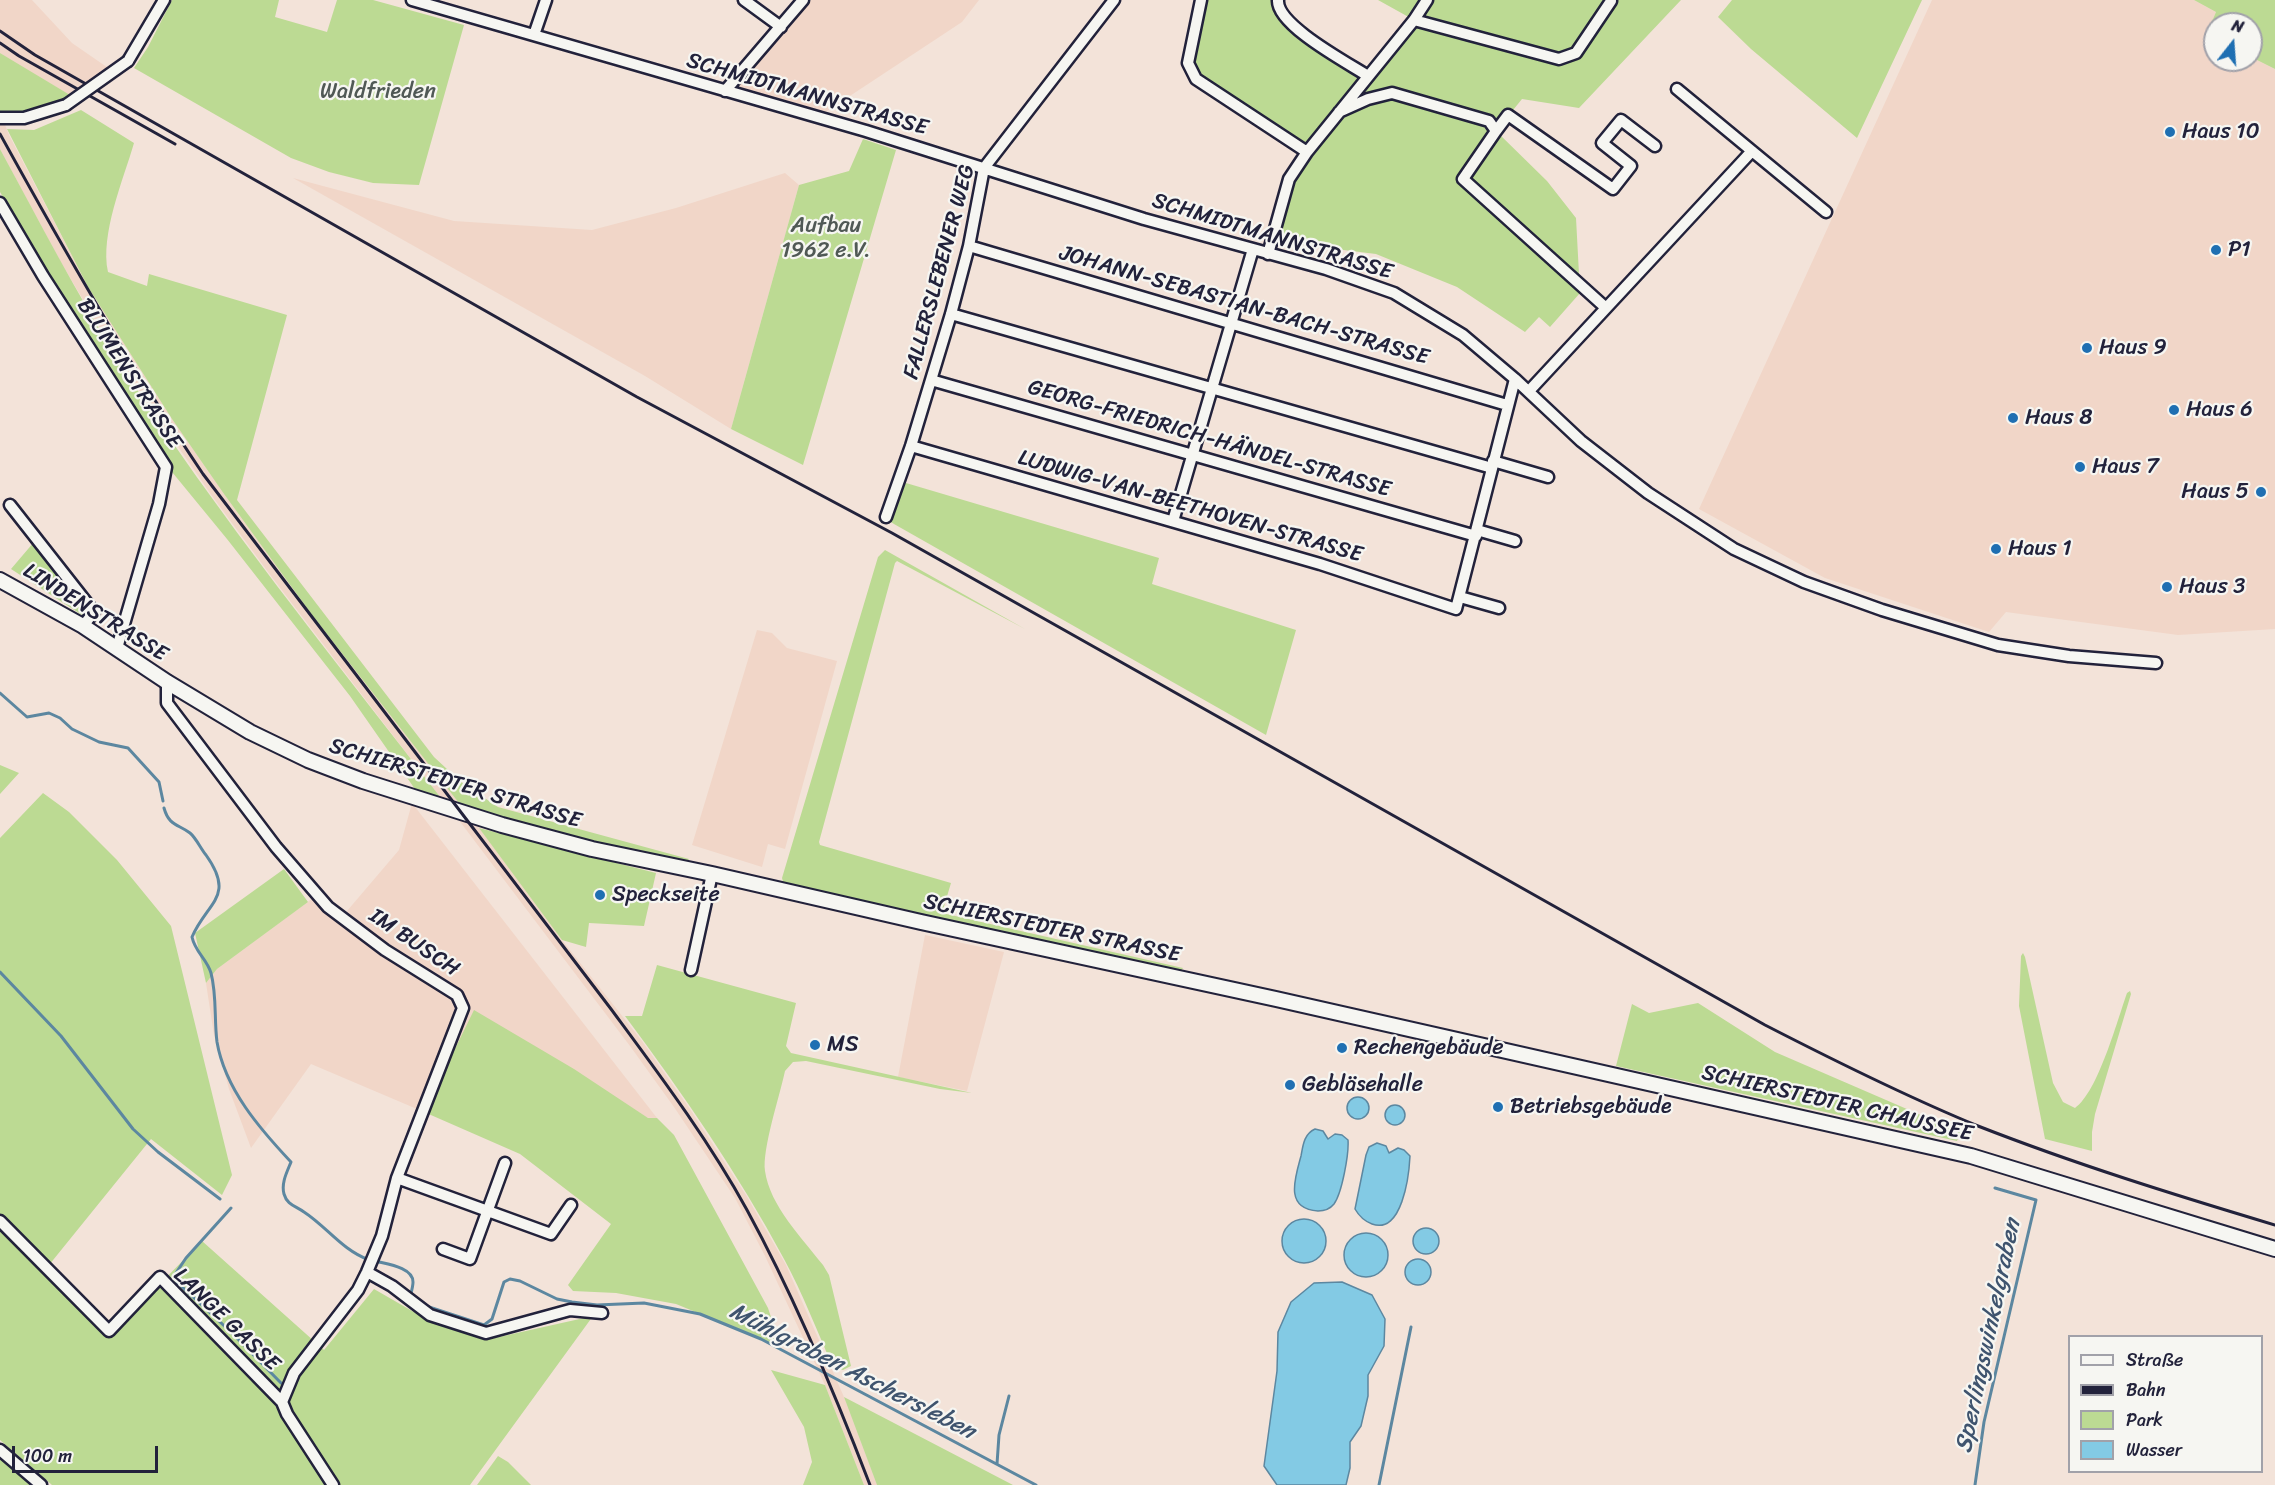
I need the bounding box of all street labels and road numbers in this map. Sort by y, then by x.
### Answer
street label: SCHMIDTMANNSTRASSE [683,48,931,142]
street label: FALLERSLEBENER WEG [899,162,981,382]
street label: SCHMIDTMANNSTRASSE [1149,188,1395,286]
street label: JOHANN-SEBASTIAN-BACH-STRASSE [1056,241,1432,371]
street label: BLUMENSTRASSE [71,294,187,454]
street label: GEORG-FRIEDRICH-HÄNDEL-STRASSE [1025,375,1393,503]
street label: LUDWIG-VAN-BEETHOVEN-STRASSE [1015,445,1365,569]
street label: LINDENSTRASSE [18,558,172,668]
street label: SCHIERSTEDTER STRASSE [326,733,584,835]
street label: SCHIERSTEDTER STRASSE [921,889,1183,969]
street label: IM BUSCH [364,903,464,983]
street label: SCHIERSTEDTER CHAUSSEE [1699,1060,1975,1148]
street label: LANGE GASSE [167,1263,285,1377]

